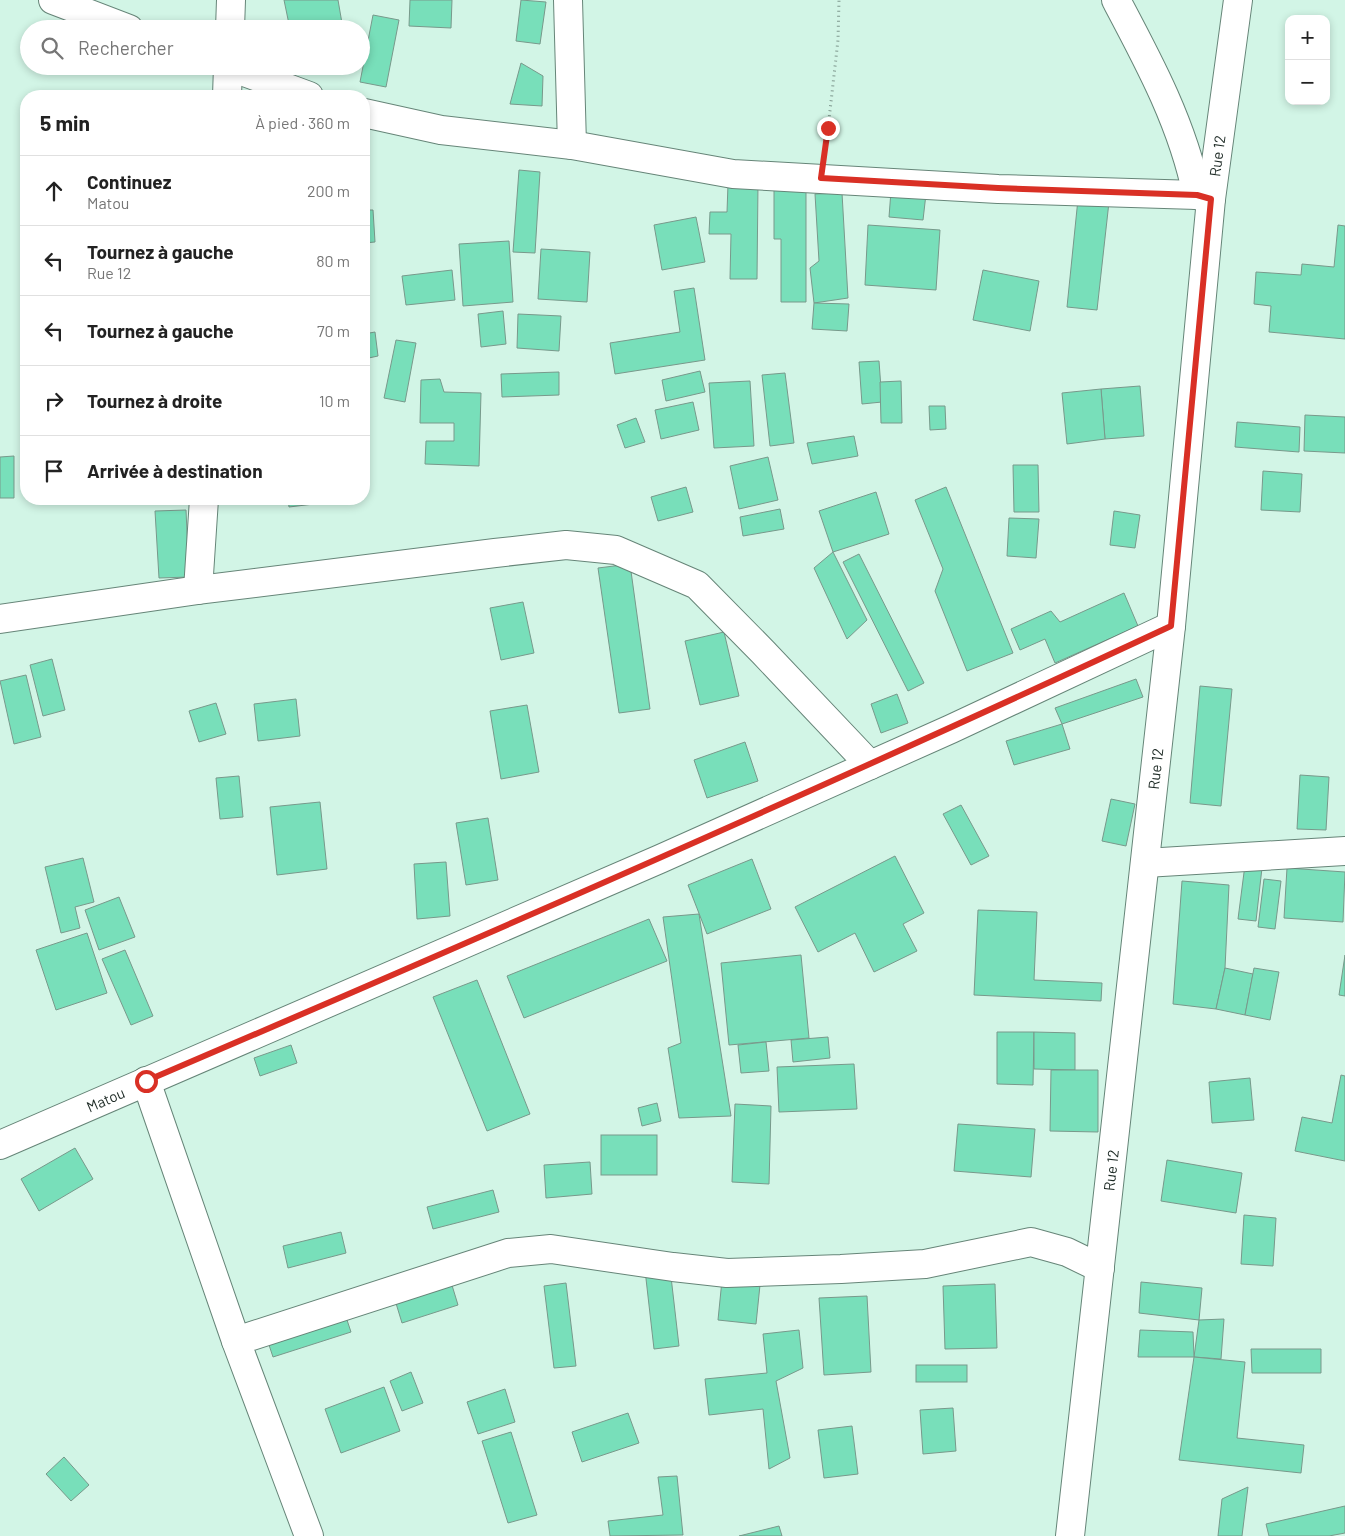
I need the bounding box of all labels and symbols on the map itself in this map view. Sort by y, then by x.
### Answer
route end [817,117,840,140]
street label: Rue 12 [1205,134,1229,178]
street label: Rue 12 [1144,747,1166,790]
route start [135,1070,158,1093]
street label: Matou [84,1083,127,1115]
street label: Rue 12 [1099,1149,1122,1192]

